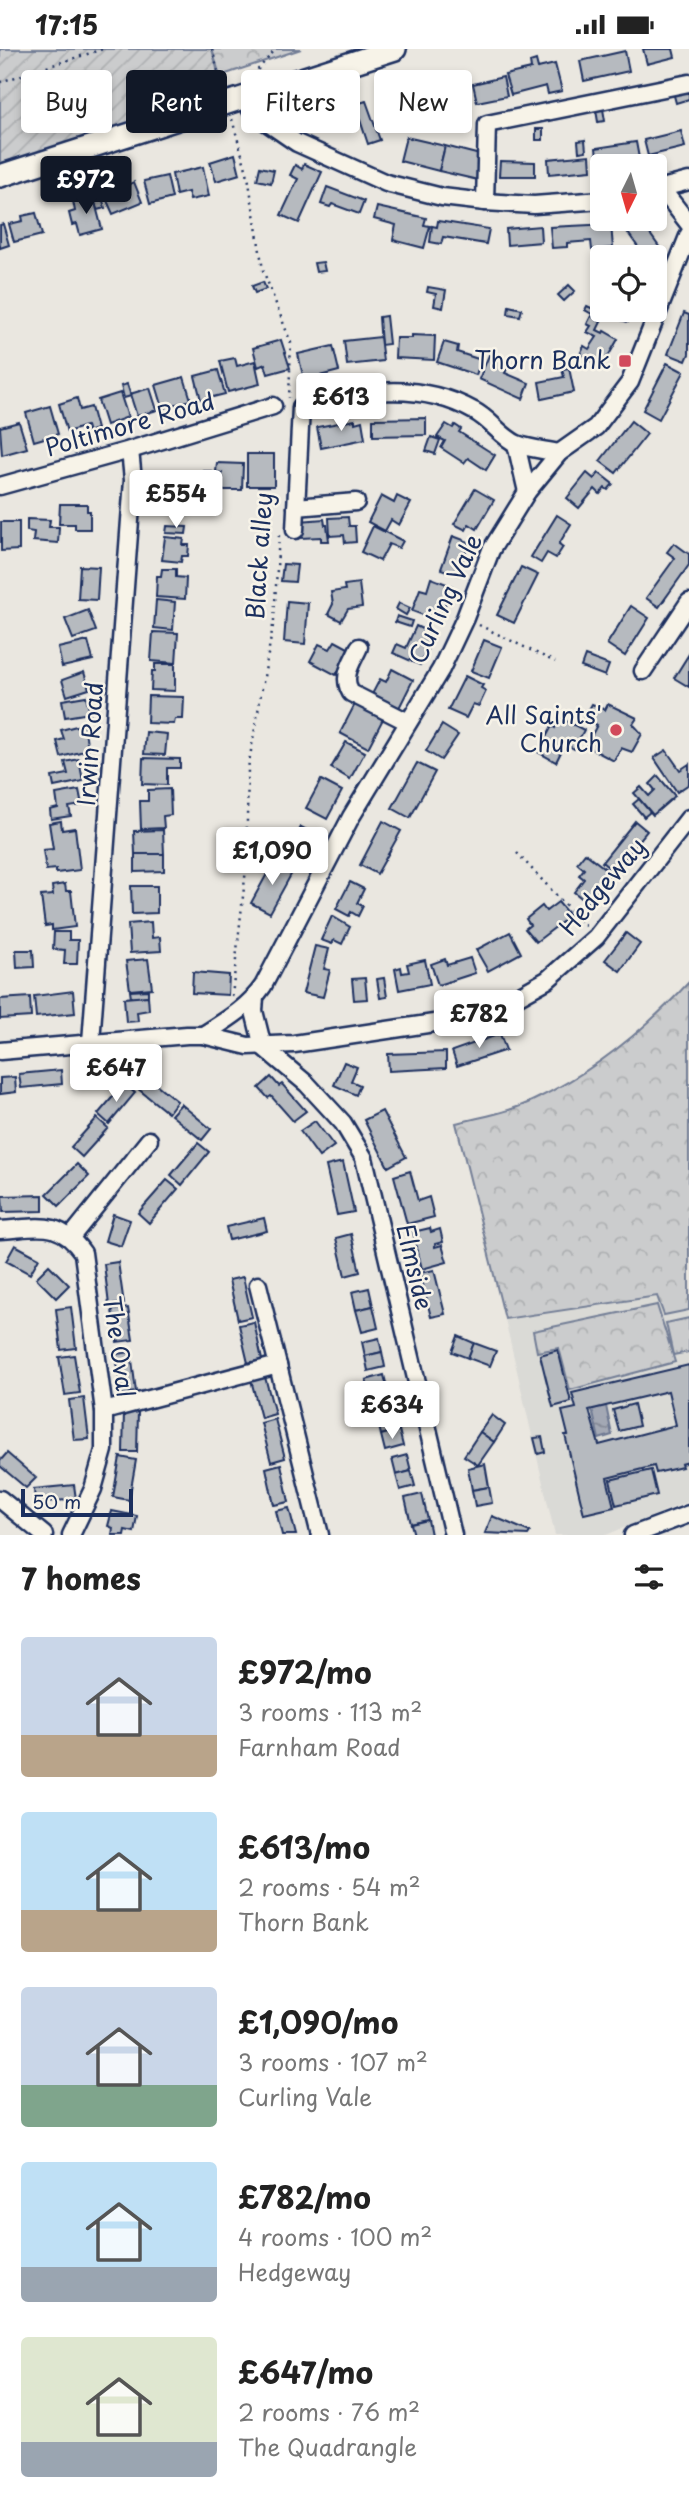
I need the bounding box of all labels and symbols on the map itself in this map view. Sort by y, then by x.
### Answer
north arrow [590,154,667,231]
pin: £972 [45,157,127,216]
place label: Thorn Bank [474,341,611,377]
marker: Thorn Bank [617,353,633,369]
pin: £613 [300,373,382,433]
street label: Poltimore Road [40,382,218,464]
pin: £554 [135,470,217,530]
street label: Black alley [236,491,280,621]
street label: Curling Vale [398,527,490,669]
street label: Irwin Road [67,681,111,807]
place label: All Saints' Church [486,696,602,760]
marker: All Saints' Church [608,722,624,738]
pin: £1,090 [215,827,329,887]
street label: Hedgeway [550,829,653,943]
pin: £782 [438,991,520,1050]
pin: £647 [75,1045,157,1104]
street label: Elmside [389,1220,443,1313]
street label: The Oval [95,1294,145,1400]
pin: £634 [351,1381,433,1441]
scale bar [21,1486,133,1518]

